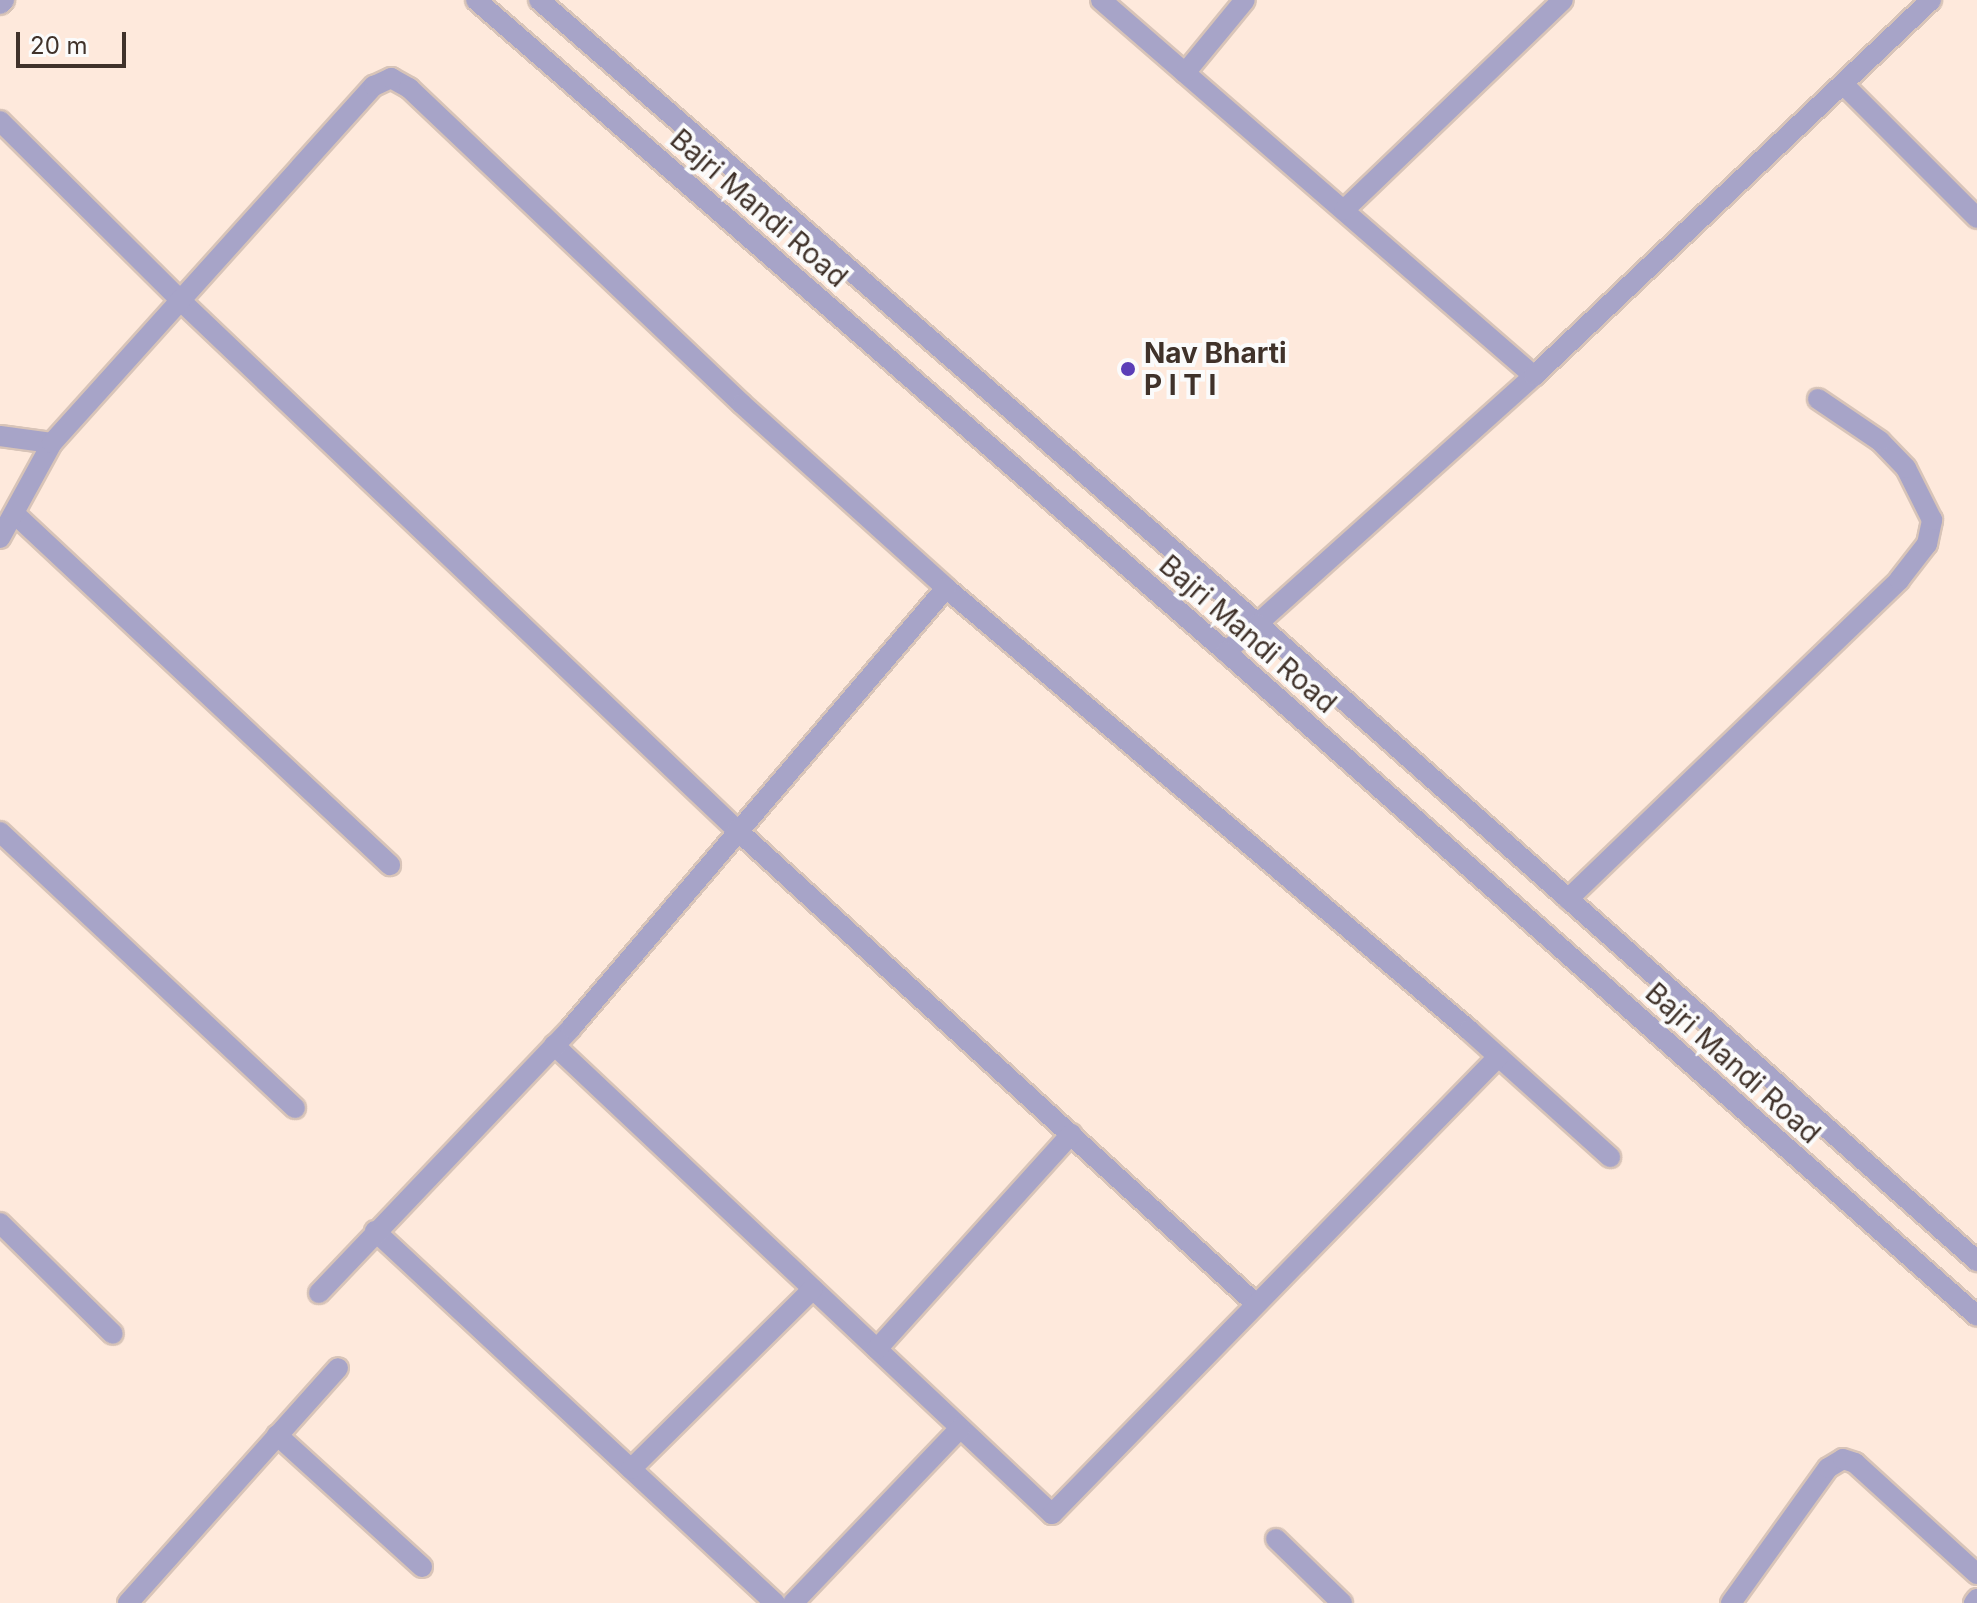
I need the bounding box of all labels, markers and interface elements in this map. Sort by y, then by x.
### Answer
scale bar [20,16,130,66]
text: 20 m [30,31,88,60]
street label: Bajri Mandi Road [664,122,854,294]
place label: Nav Bharti P I T I [1144,336,1287,402]
marker: Nav Bharti P I T I [1119,360,1137,378]
street label: Bajri Mandi Road [1153,548,1343,720]
street label: Bajri Mandi Road [1639,976,1827,1150]

